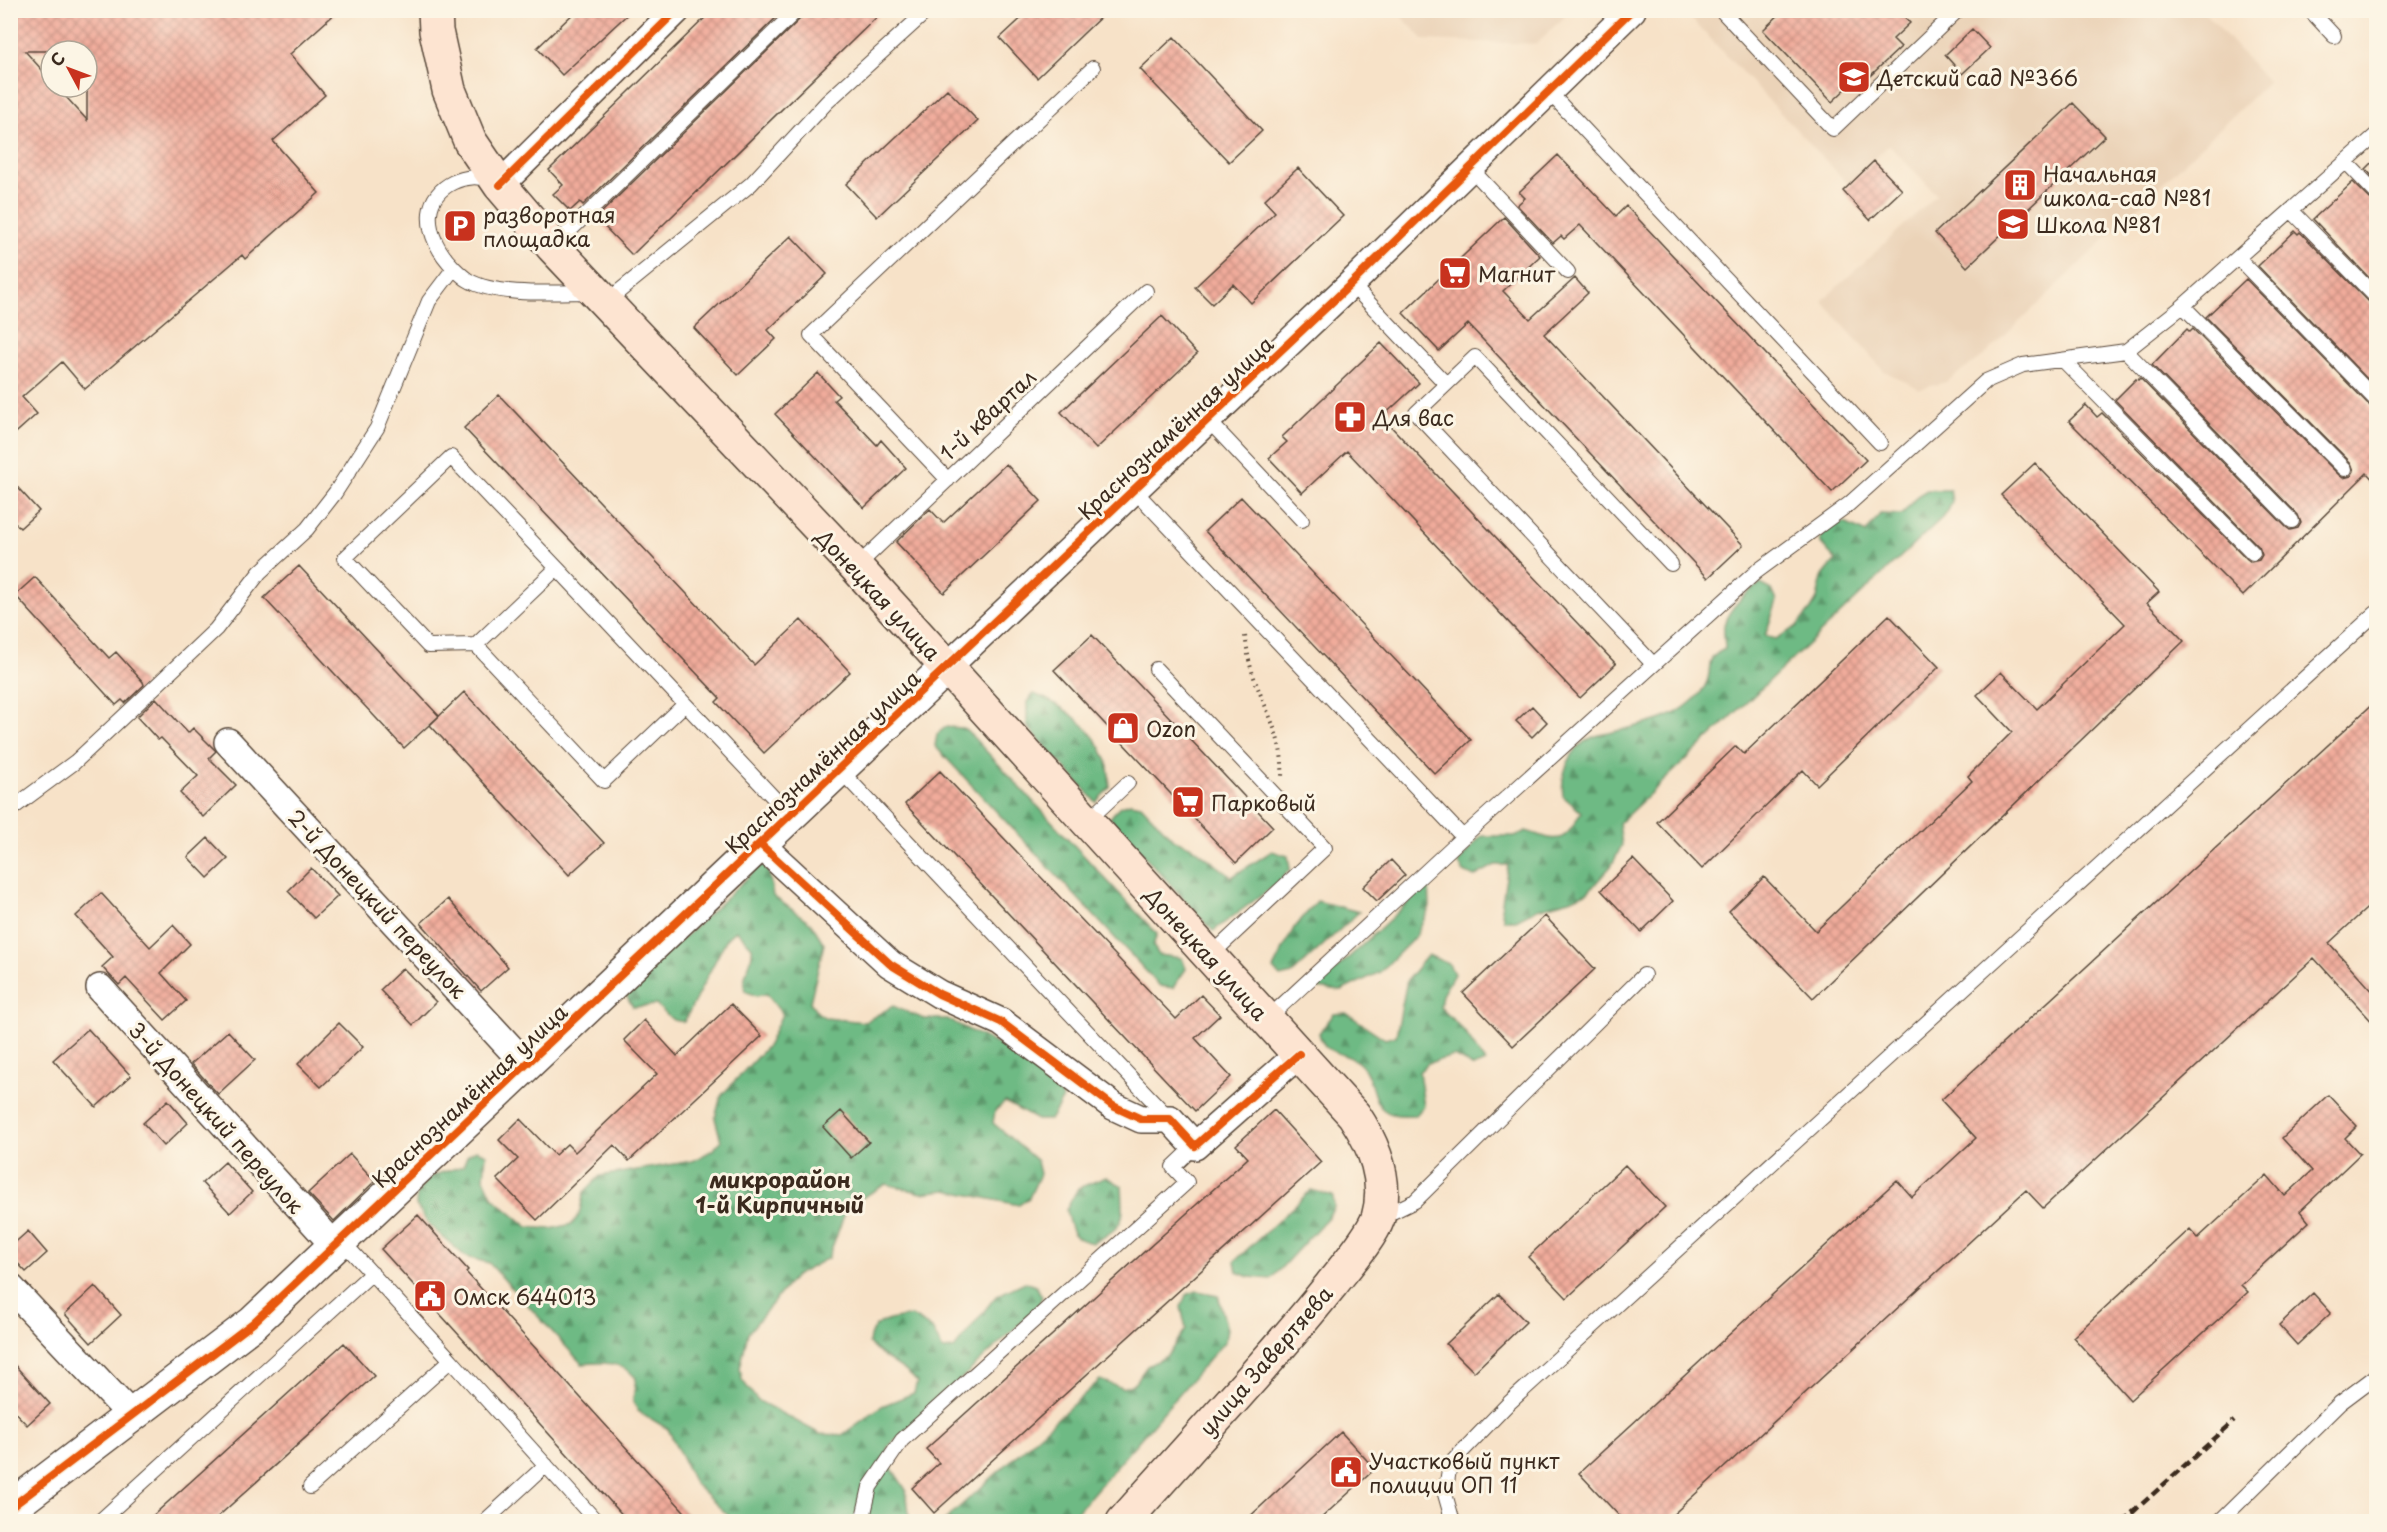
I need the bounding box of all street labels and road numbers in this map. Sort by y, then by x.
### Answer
street label: Краснознамённая улица [1070,327,1280,526]
street label: 1-й квартал [931,361,1043,467]
street label: Донецкая улица [809,520,949,668]
street label: Краснознамённая улица [717,661,927,860]
street label: 2-й Донецкий переулок [281,801,475,1005]
street label: Донецкая улица [1137,878,1276,1028]
street label: Краснознамённая улица [364,995,574,1194]
street label: 3-й Донецкий переулок [122,1014,312,1220]
street label: улица Завертяева [1191,1278,1339,1442]

